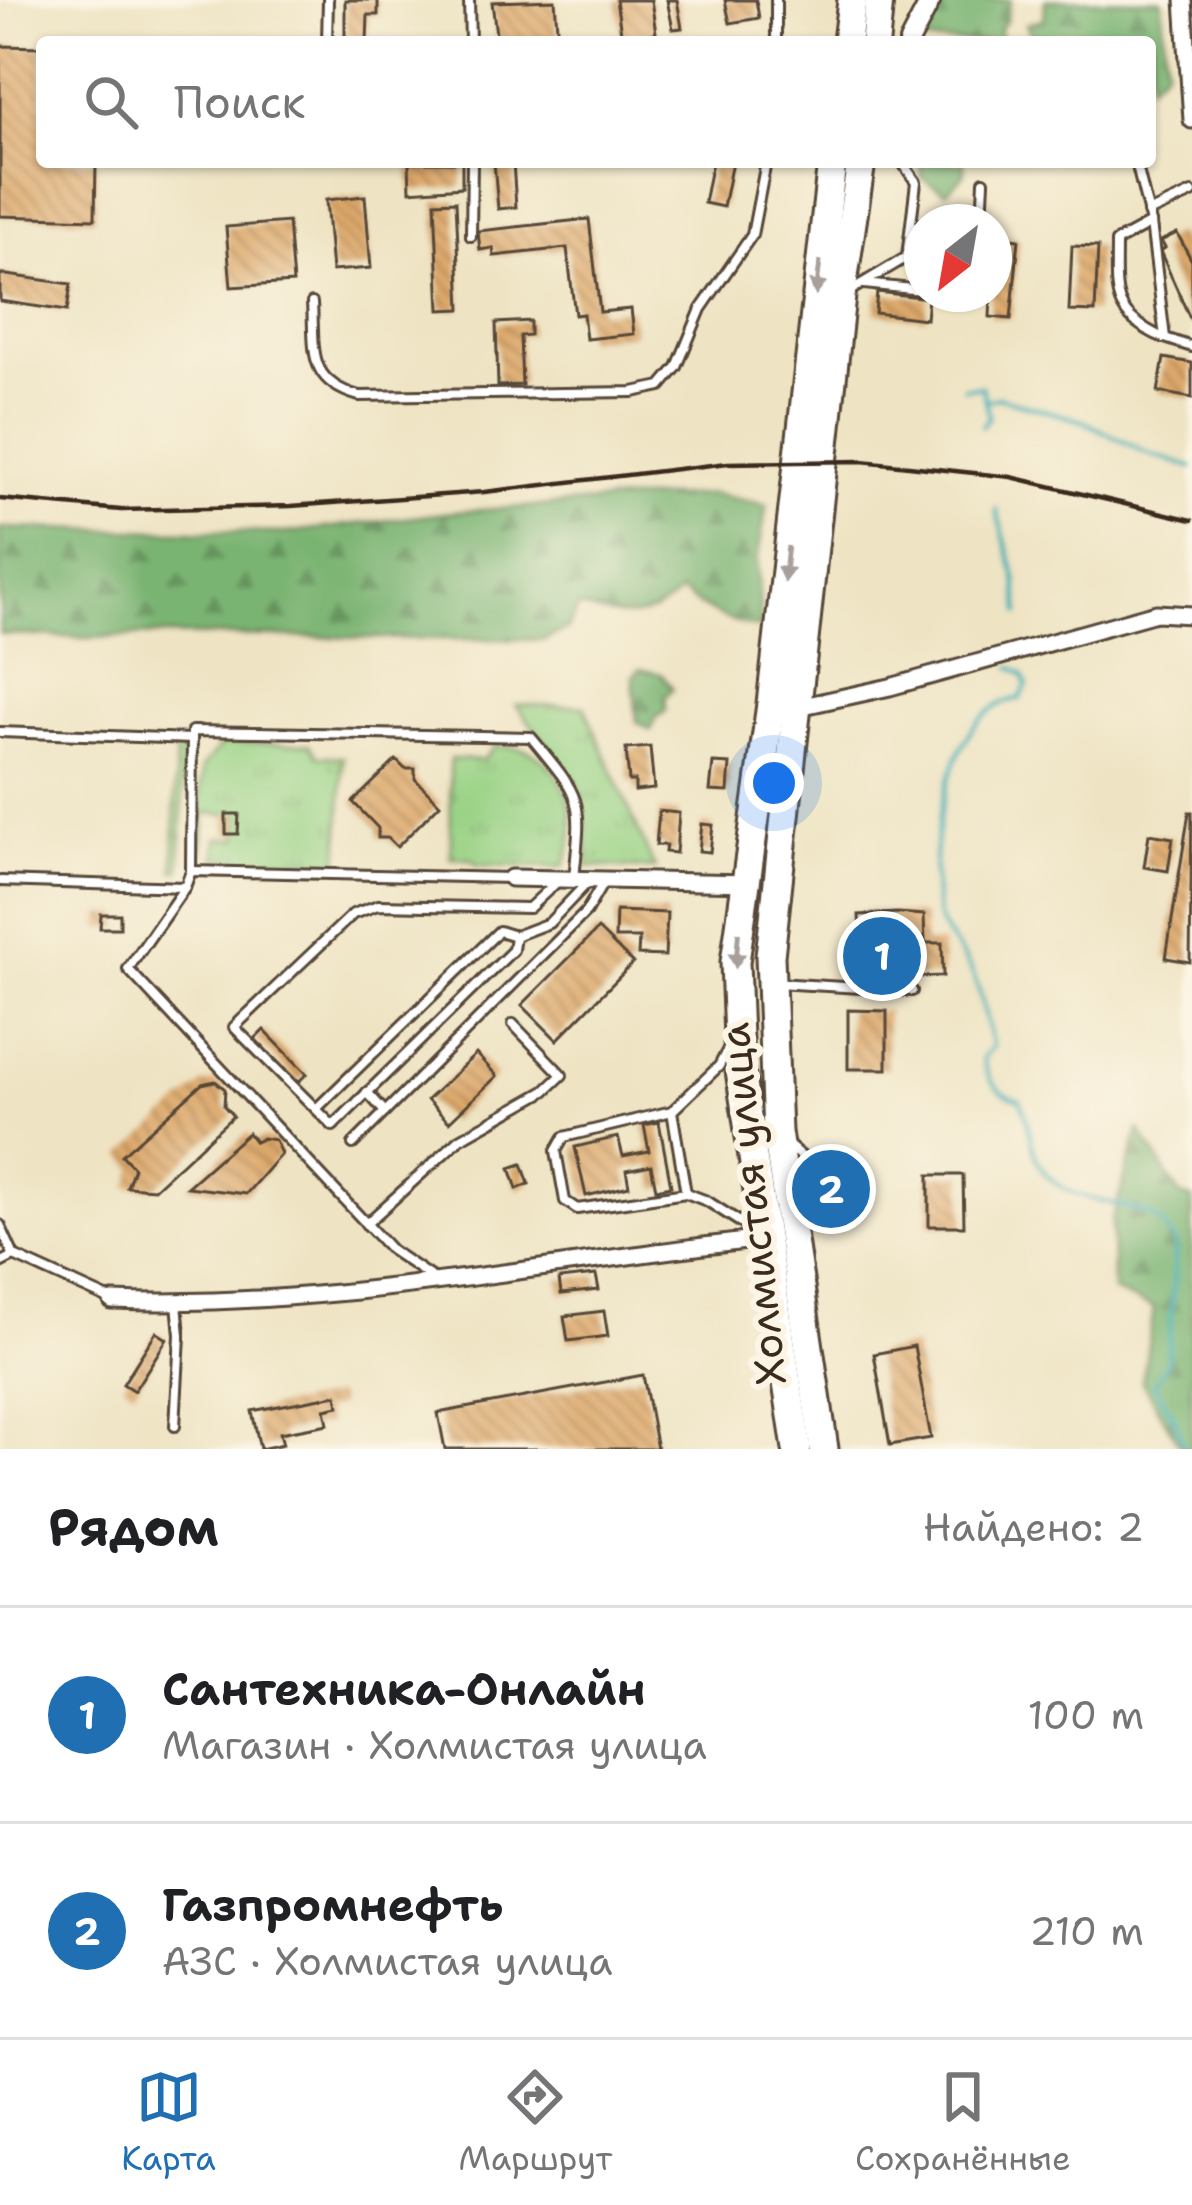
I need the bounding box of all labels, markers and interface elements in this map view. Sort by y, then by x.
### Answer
search box [36,36,1156,168]
icon: search [78,69,144,135]
text: Поиск [174,72,305,132]
north arrow [904,204,1012,312]
one-way arrow [809,260,828,297]
one-way arrow [776,546,795,583]
your location [744,753,804,813]
pin: 1 [843,911,921,1001]
one-way arrow [728,932,747,970]
street label: Холмистая улица [705,1020,799,1388]
pin: 2 [792,1144,870,1234]
text: Рядом [48,1493,219,1561]
text: Найдено: 2 [923,1501,1144,1553]
text: Сантехника-Онлайн [162,1659,646,1719]
text: 1 [78,1689,96,1741]
text: 100 m [1028,1689,1144,1741]
text: Магазин · Холмистая улица [162,1719,707,1771]
text: Газпромнефть [162,1875,503,1935]
text: 2 [73,1905,101,1957]
text: 210 m [1029,1905,1144,1957]
text: АЗС · Холмистая улица [162,1935,612,1987]
tab: Карта [121,2064,216,2181]
tab: Маршрут [458,2064,612,2181]
tab: Сохранённые [855,2064,1071,2181]

